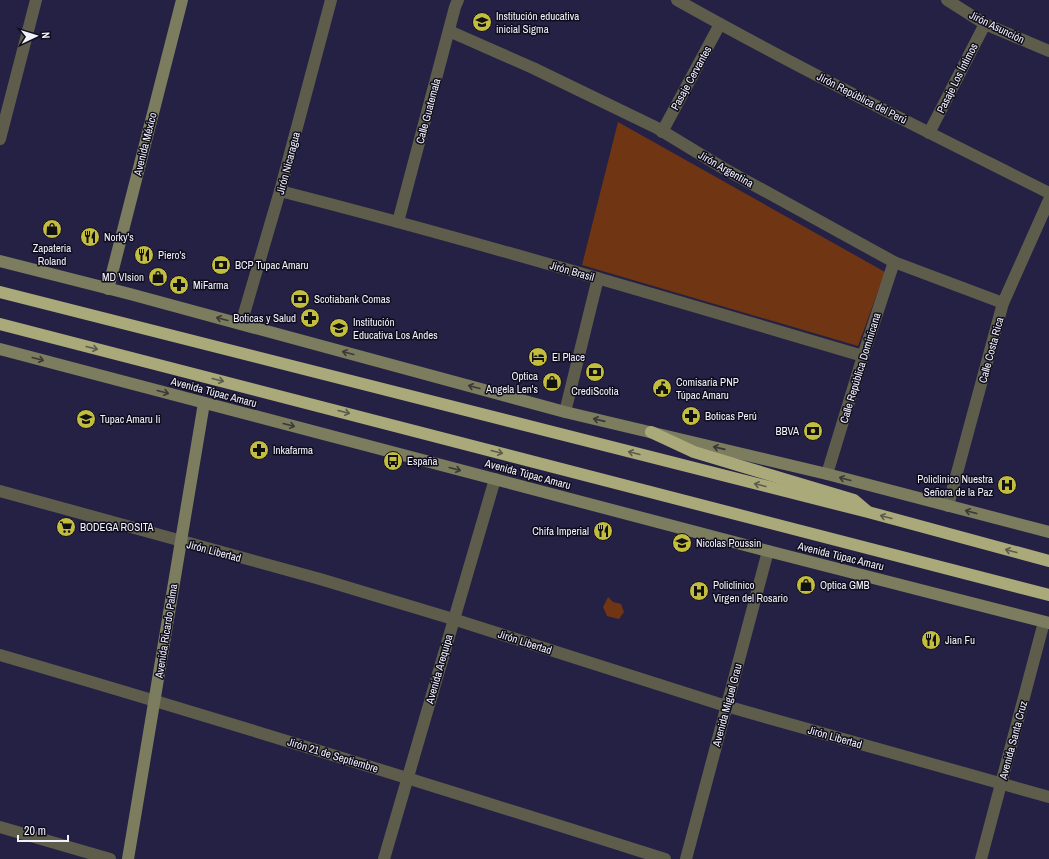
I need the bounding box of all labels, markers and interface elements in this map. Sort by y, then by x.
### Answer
street label: Jirón Asunción [967,8,1027,46]
place label: Institución educativa inicial Sigma [496,9,579,36]
school or university icon: Institución educativa inicial Sigma [471,11,493,33]
north arrow [16,16,56,56]
text: N [39,32,53,39]
street label: Pasaje Los Íntimos [933,40,981,115]
street label: Pasaje Cervantes [668,43,715,113]
street label: Jirón República del Perú [815,69,909,127]
street label: Calle Guatemala [413,77,443,145]
street label: Avenida México [130,111,160,178]
street label: Jirón Nicaragua [273,130,303,196]
street label: Jirón Argentina [696,148,756,190]
shop icon: Zapateria Roland [41,218,63,240]
restaurant icon: Norky's [79,226,101,248]
place label: Norky's [104,230,134,244]
place label: Zapateria Roland [33,241,71,268]
restaurant icon: Piero's [133,244,155,266]
place label: Piero's [158,248,186,262]
bank icon: BCP Tupac Amaru [210,254,232,276]
place label: BCP Tupac Amaru [235,258,309,272]
street label: Jirón Brasil [548,258,596,284]
shop icon: MD VIsion [147,266,169,288]
place label: MD VIsion [102,270,144,284]
pharmacy icon: MiFarma [168,274,190,296]
place label: MiFarma [193,278,229,292]
bank icon: Scotiabank Comas [289,288,311,310]
place label: Scotiabank Comas [314,292,391,306]
pharmacy icon: Boticas y Salud [299,307,321,329]
place label: Boticas y Salud [233,311,296,325]
street label: Calle República Dominicana [837,311,883,425]
one-way arrow [216,315,229,322]
place label: Institución Educativa Los Andes [353,315,438,342]
street label: Calle Costa Rica [975,316,1007,384]
school or university icon: Institución Educativa Los Andes [328,317,350,339]
one-way arrow [85,344,98,352]
hotel icon: El Place [527,346,549,368]
one-way arrow [342,349,355,356]
place label: El Place [552,350,585,364]
one-way arrow [31,356,44,363]
bank icon: CrediScotia [584,361,606,383]
place label: Optica Angela Len's [485,369,538,396]
shop icon: Optica Angela Len's [541,371,563,393]
street label: Avenida Túpac Amaru [169,374,258,410]
place label: Comisaría PNP Túpac Amaru [676,375,739,402]
one-way arrow [211,377,224,384]
public building icon: Comisaría PNP Túpac Amaru [651,377,673,399]
one-way arrow [467,383,480,390]
place label: CrediScotia [571,384,619,398]
one-way arrow [157,389,170,396]
pharmacy icon: Boticas Perú [680,405,702,427]
school or university icon: Tupac Amaru Ii [75,408,97,430]
one-way arrow [337,409,350,417]
place label: Boticas Perú [705,409,757,423]
place label: Tupac Amaru Ii [100,412,160,426]
one-way arrow [593,416,606,424]
bank icon: BBVA [802,420,824,442]
one-way arrow [282,422,295,429]
place label: BBVA [776,424,800,438]
pharmacy icon: Inkafarma [248,439,270,461]
place label: Inkafarma [273,443,313,457]
one-way arrow [712,444,725,452]
one-way arrow [490,448,503,456]
one-way arrow [628,449,641,456]
bus stop icon: España [382,450,404,472]
place label: España [407,454,438,468]
street label: Avenida Túpac Amaru [483,456,572,492]
one-way arrow [449,465,462,473]
place label: Policlinico Nuestra Señora de la Paz [917,472,993,499]
hospital icon: Policlinico Nuestra Señora de la Paz [996,474,1018,496]
one-way arrow [839,475,852,482]
one-way arrow [754,481,767,488]
one-way arrow [964,507,977,515]
one-way arrow [880,513,893,520]
supermarket icon: BODEGA ROSITA [55,516,77,538]
place label: BODEGA ROSITA [80,520,155,534]
restaurant icon: Chifa Imperial [592,520,614,542]
place label: Chifa Imperial [532,524,589,538]
school or university icon: Nicolas Poussin [671,532,693,554]
place label: Nicolas Poussin [696,536,761,550]
street label: Jirón Libertad [185,537,243,565]
street label: Avenida Túpac Amaru [796,538,885,573]
one-way arrow [1005,547,1018,554]
shop icon: Optica GMB [795,574,817,596]
place label: Policlinico Virgen del Rosario [713,578,788,605]
place label: Optica GMB [820,578,870,592]
hospital icon: Policlinico Virgen del Rosario [688,580,710,602]
street label: Avenida Ricardo Palma [151,583,180,680]
street label: Jirón Libertad [496,627,554,657]
restaurant icon: Jian Fu [920,629,942,651]
street label: Avenida Arequipa [422,633,456,706]
place label: Jian Fu [945,633,975,647]
street label: Avenida Miguel Grau [709,662,745,749]
street label: Avenida Santa Cruz [996,699,1030,782]
street label: Jirón Libertad [806,723,864,751]
street label: Jirón 21 de Septiembre [286,735,380,775]
scale bar [18,817,68,843]
text: 20 m [24,823,46,839]

